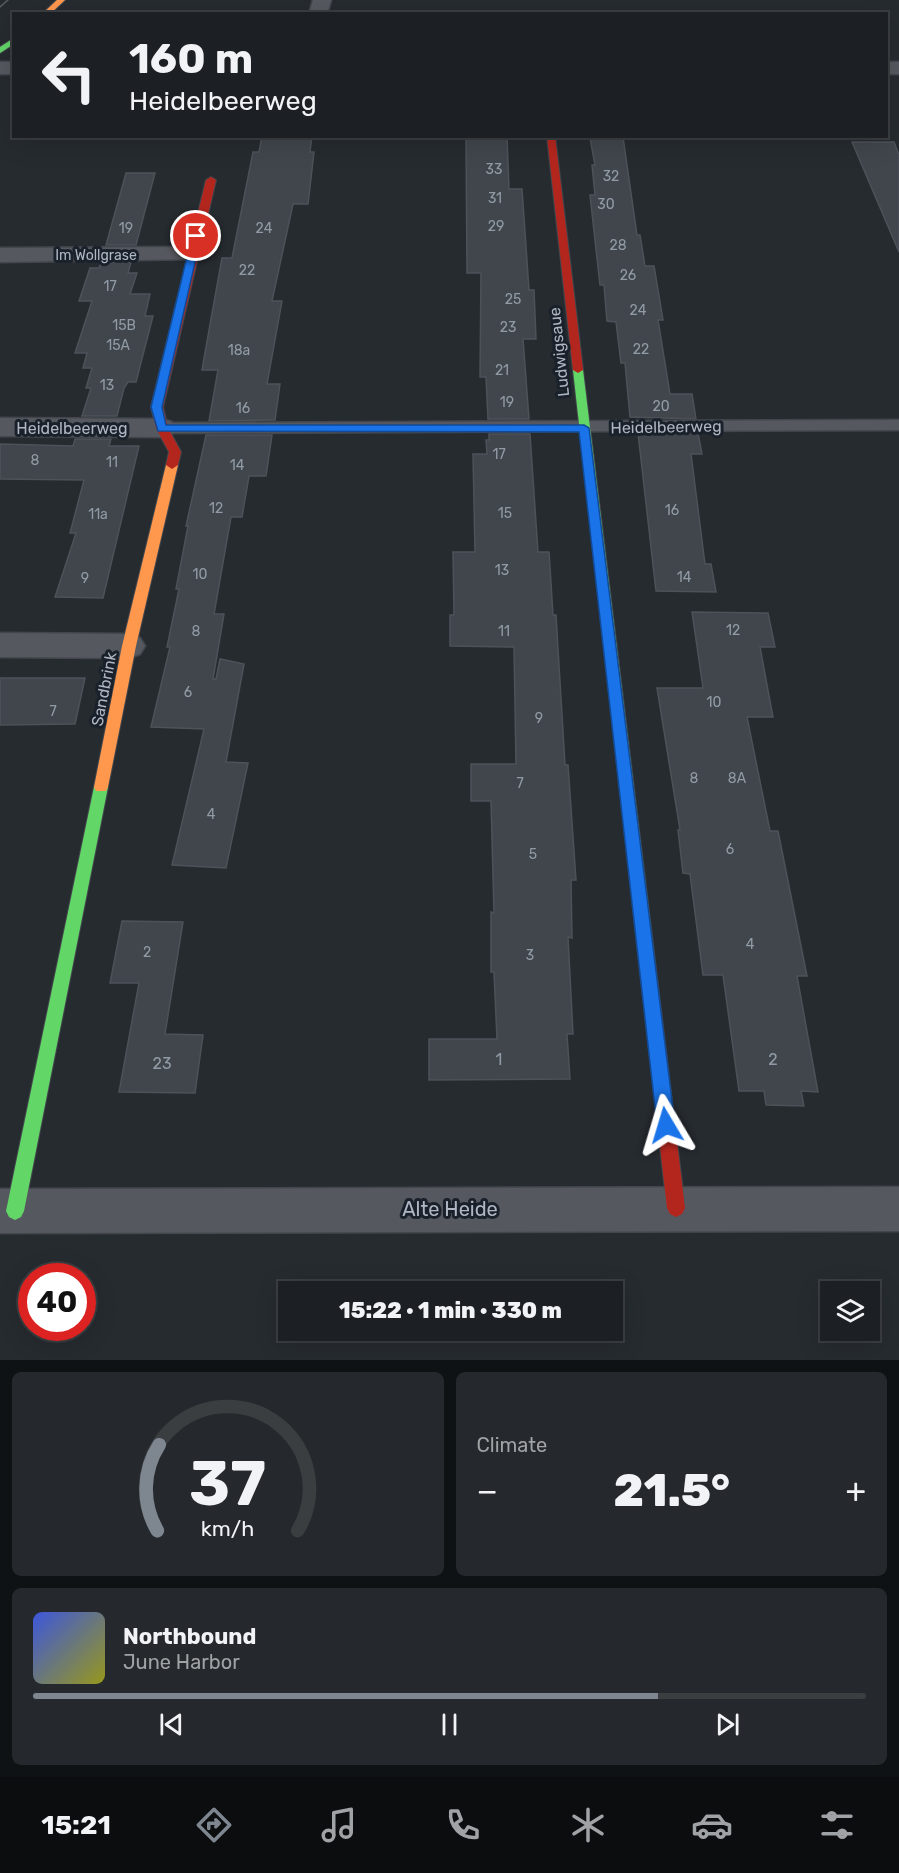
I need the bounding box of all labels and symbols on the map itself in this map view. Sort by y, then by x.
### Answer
house number: 33 [486,161,502,178]
house number: 32 [603,168,619,185]
house number: 31 [488,190,502,207]
house number: 30 [597,196,615,213]
pin [170,210,221,261]
house number: 29 [488,218,504,235]
house number: 19 [119,220,133,237]
house number: 24 [256,220,273,237]
house number: 28 [609,237,627,254]
street label: Im Wollgrase [55,247,137,264]
house number: 22 [239,262,255,279]
house number: 26 [620,267,636,284]
house number: 17 [103,278,117,295]
house number: 25 [505,291,521,308]
house number: 24 [630,302,647,319]
street label: Ludwigsaue [545,306,573,398]
house number: 15B [112,317,136,334]
house number: 23 [500,319,516,336]
house number: 15A [106,337,130,354]
house number: 22 [633,341,649,358]
house number: 18a [228,342,250,359]
house number: 21 [495,362,509,379]
house number: 13 [100,377,114,394]
house number: 19 [500,394,514,411]
house number: 20 [652,398,670,415]
house number: 16 [236,400,250,417]
street label: Heidelbeerweg [610,417,722,437]
street label: Heidelbeerweg [16,419,128,438]
house number: 17 [492,446,506,463]
house number: 8 [31,452,40,469]
house number: 11 [106,454,118,471]
house number: 14 [230,457,245,474]
house number: 12 [209,500,223,517]
house number: 16 [665,502,679,519]
house number: 15 [498,505,512,522]
house number: 11a [88,506,108,523]
house number: 13 [495,562,509,579]
house number: 10 [193,566,208,583]
house number: 14 [677,569,692,586]
house number: 9 [81,570,89,587]
house number: 12 [726,622,740,639]
house number: 8 [192,623,201,640]
house number: 11 [498,623,510,640]
street label: Sandbrink [87,649,121,728]
house number: 6 [184,684,192,701]
house number: 10 [707,694,722,711]
house number: 7 [49,703,57,720]
house number: 9 [535,710,543,727]
house number: 8 [690,770,699,787]
house number: 8A [728,770,747,787]
house number: 7 [516,775,524,792]
house number: 4 [207,806,216,823]
house number: 6 [726,841,734,858]
house number: 5 [529,846,537,863]
house number: 4 [746,936,755,953]
house number: 2 [143,944,151,961]
house number: 3 [526,947,534,964]
house number: 1 [496,1050,502,1069]
house number: 2 [768,1050,778,1069]
house number: 23 [152,1054,172,1073]
position arrow [634,1093,698,1157]
street label: Alte Heide [402,1197,498,1221]
speed limit sign: 40 [18,1263,96,1341]

